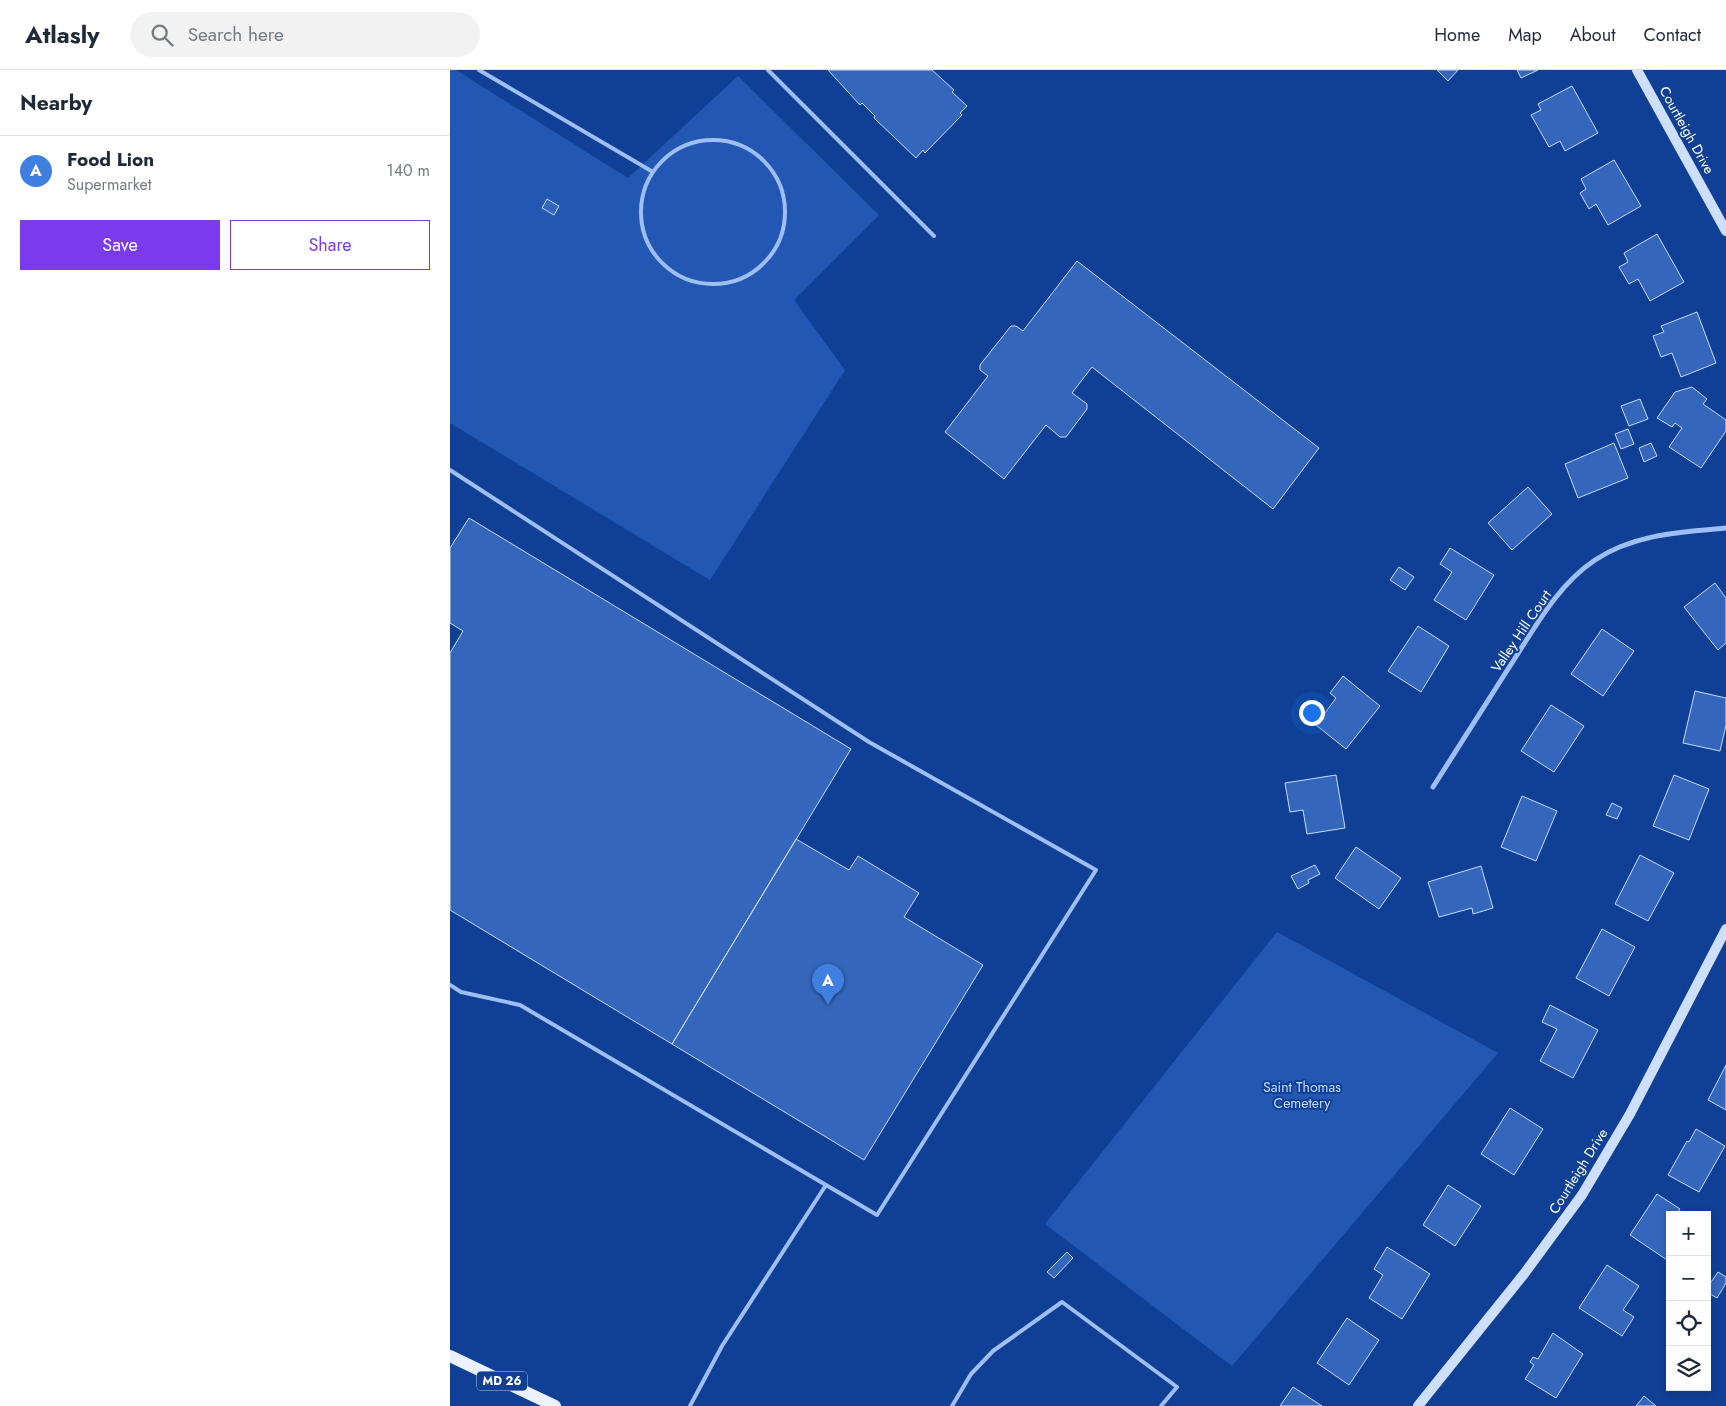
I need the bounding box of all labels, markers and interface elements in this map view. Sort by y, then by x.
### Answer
search box [130,12,480,57]
text: Atlasly [25,17,100,52]
icon: search [148,21,176,49]
text: Search here [188,21,284,48]
text: Home [1434,22,1480,48]
text: Map [1508,22,1542,48]
text: About [1570,22,1615,48]
text: Contact [1643,22,1701,48]
street label: Courtleigh Drive [1655,83,1719,177]
text: Nearby [20,88,92,118]
text: Food Lion [67,146,154,173]
text: A [30,159,42,182]
text: 140 m [387,159,430,182]
text: Supermarket [67,173,152,196]
button: Save [20,220,220,270]
button: Share [230,220,430,270]
street label: Valley Hill Court [1486,585,1556,676]
your location [1299,700,1325,726]
pin: A [812,964,844,1005]
park label: Saint Thomas Cemetery [1263,1077,1341,1113]
street label: Courtleigh Drive [1544,1124,1612,1218]
map controls [1666,1211,1711,1391]
button: + [1666,1211,1711,1256]
button: − [1666,1256,1711,1301]
button: locate [1666,1301,1711,1346]
button: layers [1666,1346,1711,1391]
road number: MD 26 [477,1372,527,1390]

